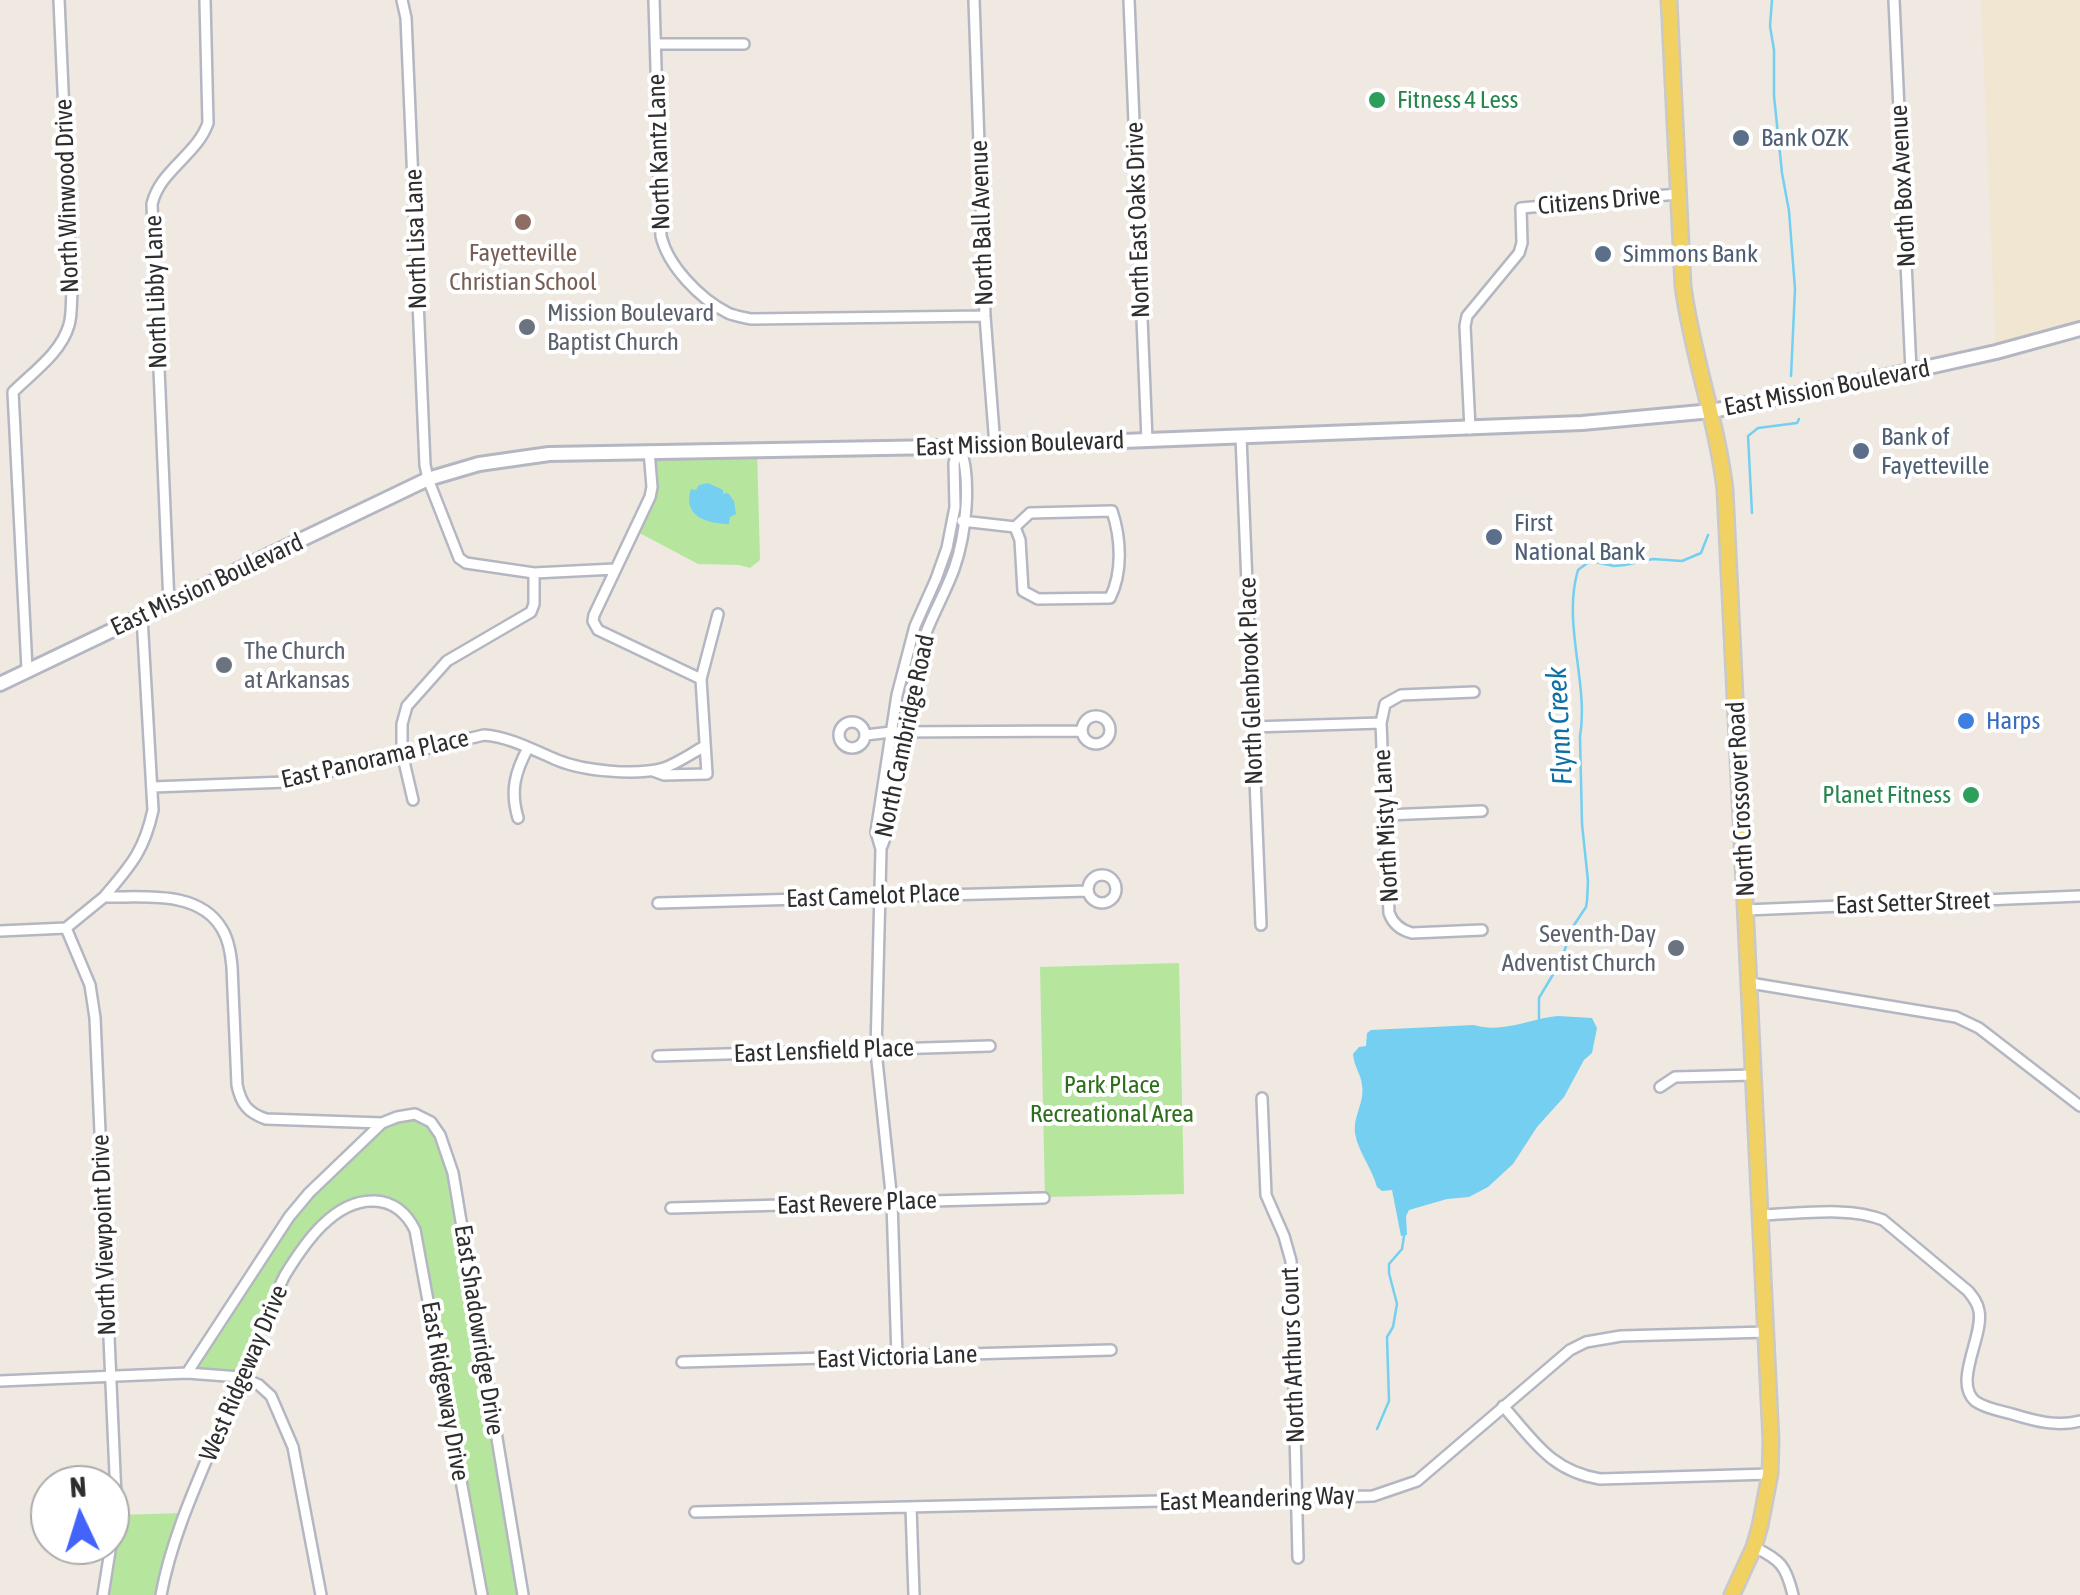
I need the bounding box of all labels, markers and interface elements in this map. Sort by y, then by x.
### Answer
street label: North Kantz Lane [641,73,677,231]
place label: Fitness 4 Less [1397,85,1518,115]
marker: Fitness 4 Less [1366,89,1388,111]
street label: North Winwood Drive [49,98,85,294]
street label: North Box Avenue [1884,104,1922,268]
street label: North East Oaks Drive [1120,121,1156,319]
place label: Bank OZK [1761,123,1849,153]
marker: Bank OZK [1730,127,1752,149]
street label: North Ball Avenue [964,140,1000,306]
street label: North Lisa Lane [399,168,433,310]
street label: Citizens Drive [1536,181,1662,221]
marker: Fayetteville Christian School [512,211,534,233]
street label: North Libby Lane [138,215,174,369]
place label: Fayetteville Christian School [449,238,597,297]
place label: Simmons Bank [1623,239,1758,269]
marker: Simmons Bank [1592,243,1614,265]
place label: Mission Boulevard Baptist Church [547,298,714,357]
marker: Mission Boulevard Baptist Church [516,316,538,338]
street label: East Mission Boulevard [1722,353,1932,423]
place label: Bank of Fayetteville [1881,422,1989,481]
street label: East Mission Boulevard [915,425,1125,463]
marker: Bank of Fayetteville [1850,440,1872,462]
place label: First National Bank [1514,508,1645,567]
marker: First National Bank [1483,526,1505,548]
street label: East Mission Boulevard [106,527,308,643]
street label: North Glenbrook Place [1232,577,1270,785]
street label: North Cambridge Road [869,632,941,840]
place label: The Church at Arkansas [244,636,350,695]
marker: The Church at Arkansas [213,654,235,676]
water label: Flynn Creek [1540,666,1580,786]
street label: North Crossover Road [1721,700,1761,898]
place label: Harps [1986,706,2040,736]
marker: Harps [1955,710,1977,732]
street label: East Panorama Place [278,723,472,795]
street label: North Misty Lane [1367,749,1405,903]
place label: Planet Fitness [1822,780,1951,810]
marker: Planet Fitness [1960,784,1982,806]
street label: East Camelot Place [786,878,960,914]
street label: East Setter Street [1835,885,1991,921]
place label: Seventh-Day Adventist Church [1502,919,1656,978]
marker: Seventh-Day Adventist Church [1665,937,1687,959]
street label: East Lensfield Place [733,1033,915,1069]
park label: Park Place Recreational Area [1030,1070,1194,1129]
street label: North Viewpoint Drive [86,1134,122,1336]
street label: East Revere Place [777,1185,937,1221]
street label: East Shadowridge Drive [448,1223,510,1437]
street label: North Arthurs Court [1275,1266,1311,1444]
street label: West Ridgeway Drive [193,1281,295,1465]
street label: East Ridgeway Drive [414,1299,476,1483]
street label: East Victoria Lane [816,1339,978,1375]
north arrow [30,1465,130,1565]
text: N [69,1471,87,1504]
street label: East Meandering Way [1159,1481,1355,1517]

